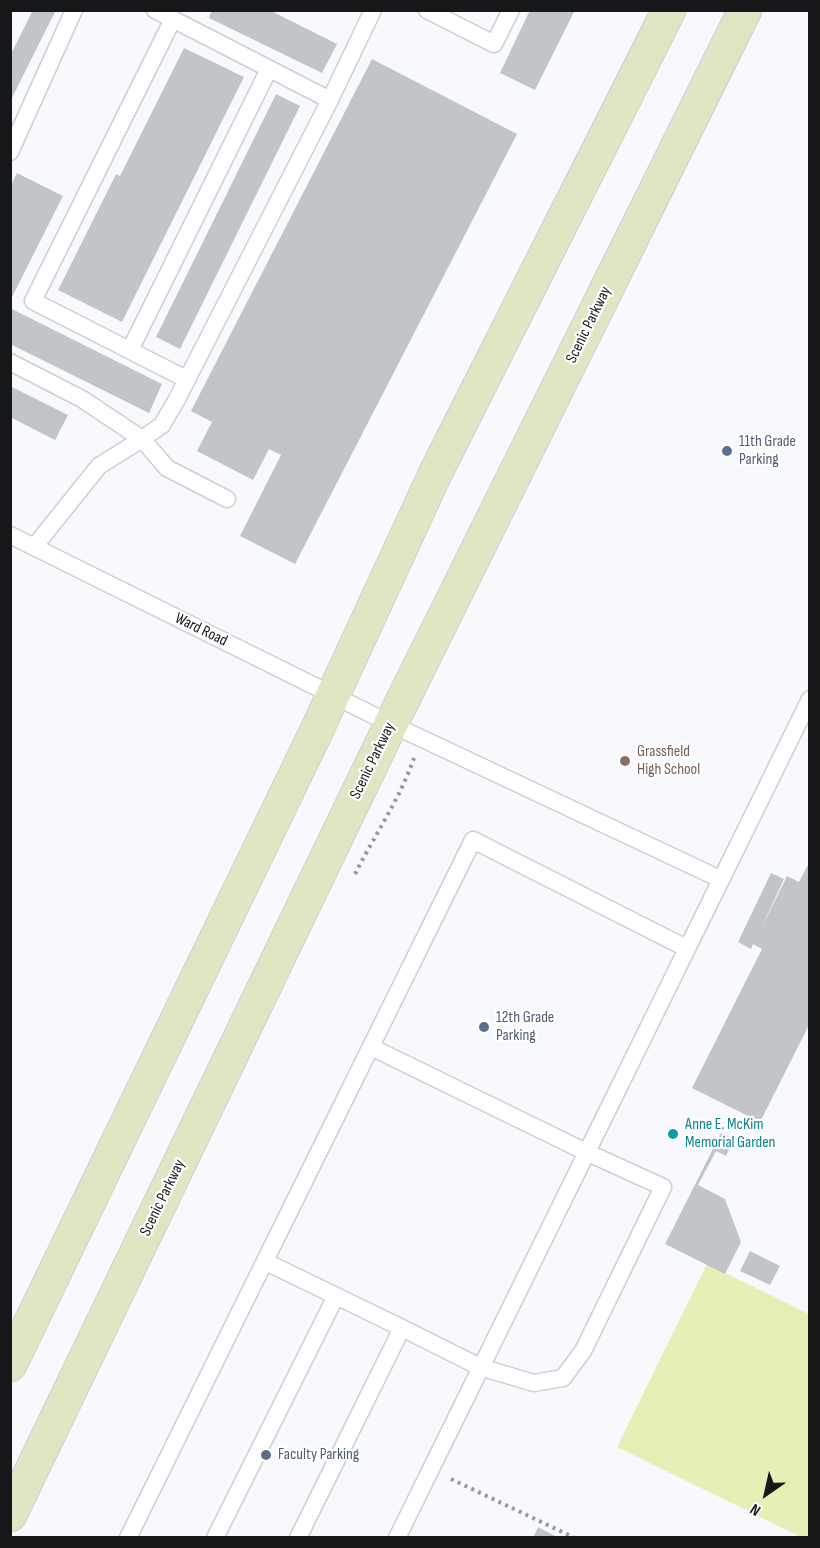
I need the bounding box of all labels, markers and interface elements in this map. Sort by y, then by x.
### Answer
street label: Scenic Parkway [562,284,616,366]
place label: 11th Grade Parking [739,432,796,470]
marker: 11th Grade Parking [720,444,734,458]
street label: Ward Road [171,609,231,651]
street label: Scenic Parkway [346,720,400,802]
place label: Grassfield High School [637,742,700,780]
marker: Grassfield High School [618,754,632,768]
place label: 12th Grade Parking [496,1008,554,1046]
marker: 12th Grade Parking [477,1020,491,1034]
place label: Anne E. McKim Memorial Garden [685,1115,775,1153]
marker: Anne E. McKim Memorial Garden [666,1127,680,1141]
street label: Scenic Parkway [136,1157,190,1239]
place label: Faculty Parking [278,1445,359,1465]
marker: Faculty Parking [259,1448,273,1462]
north arrow [736,1464,796,1524]
text: N [747,1499,765,1520]

